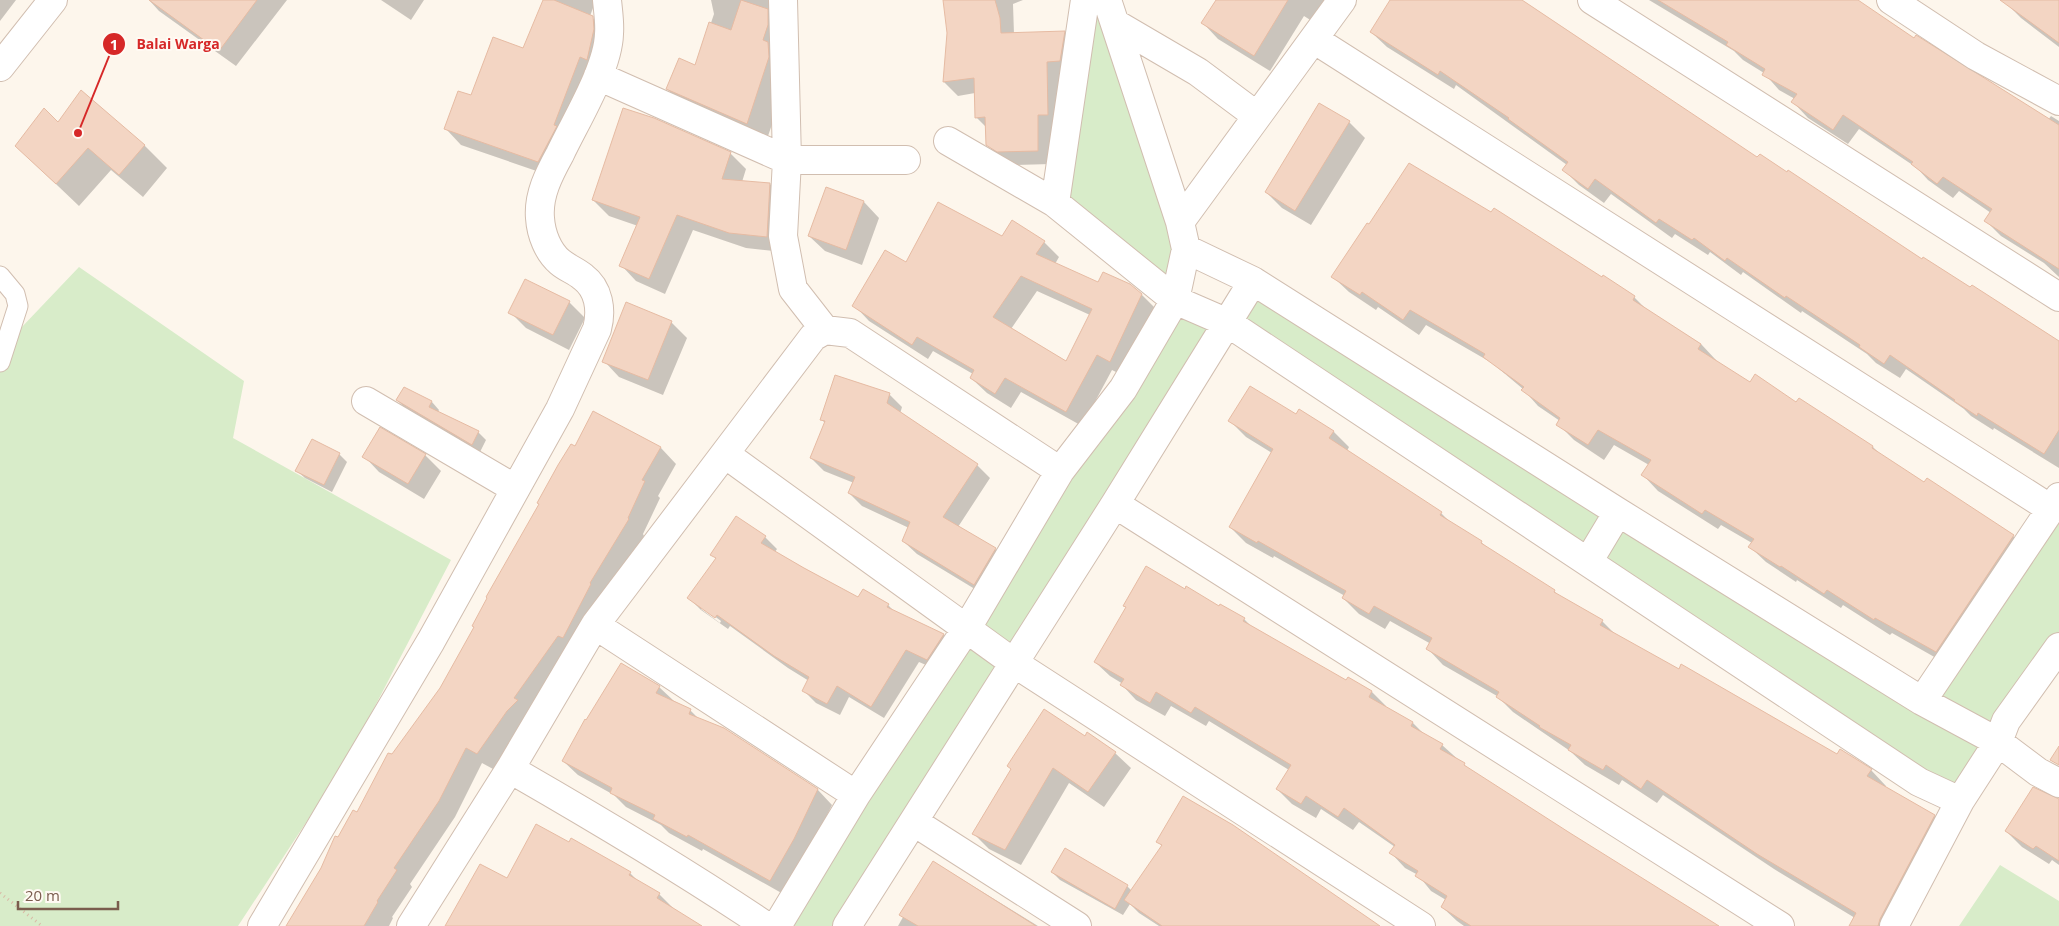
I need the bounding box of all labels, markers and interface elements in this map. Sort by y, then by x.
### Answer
callout: Balai Warga [102,30,230,59]
text: 1 [110,34,118,54]
text: Balai Warga [136,34,220,53]
scale bar [18,878,118,910]
text: 20 m [25,885,60,905]

